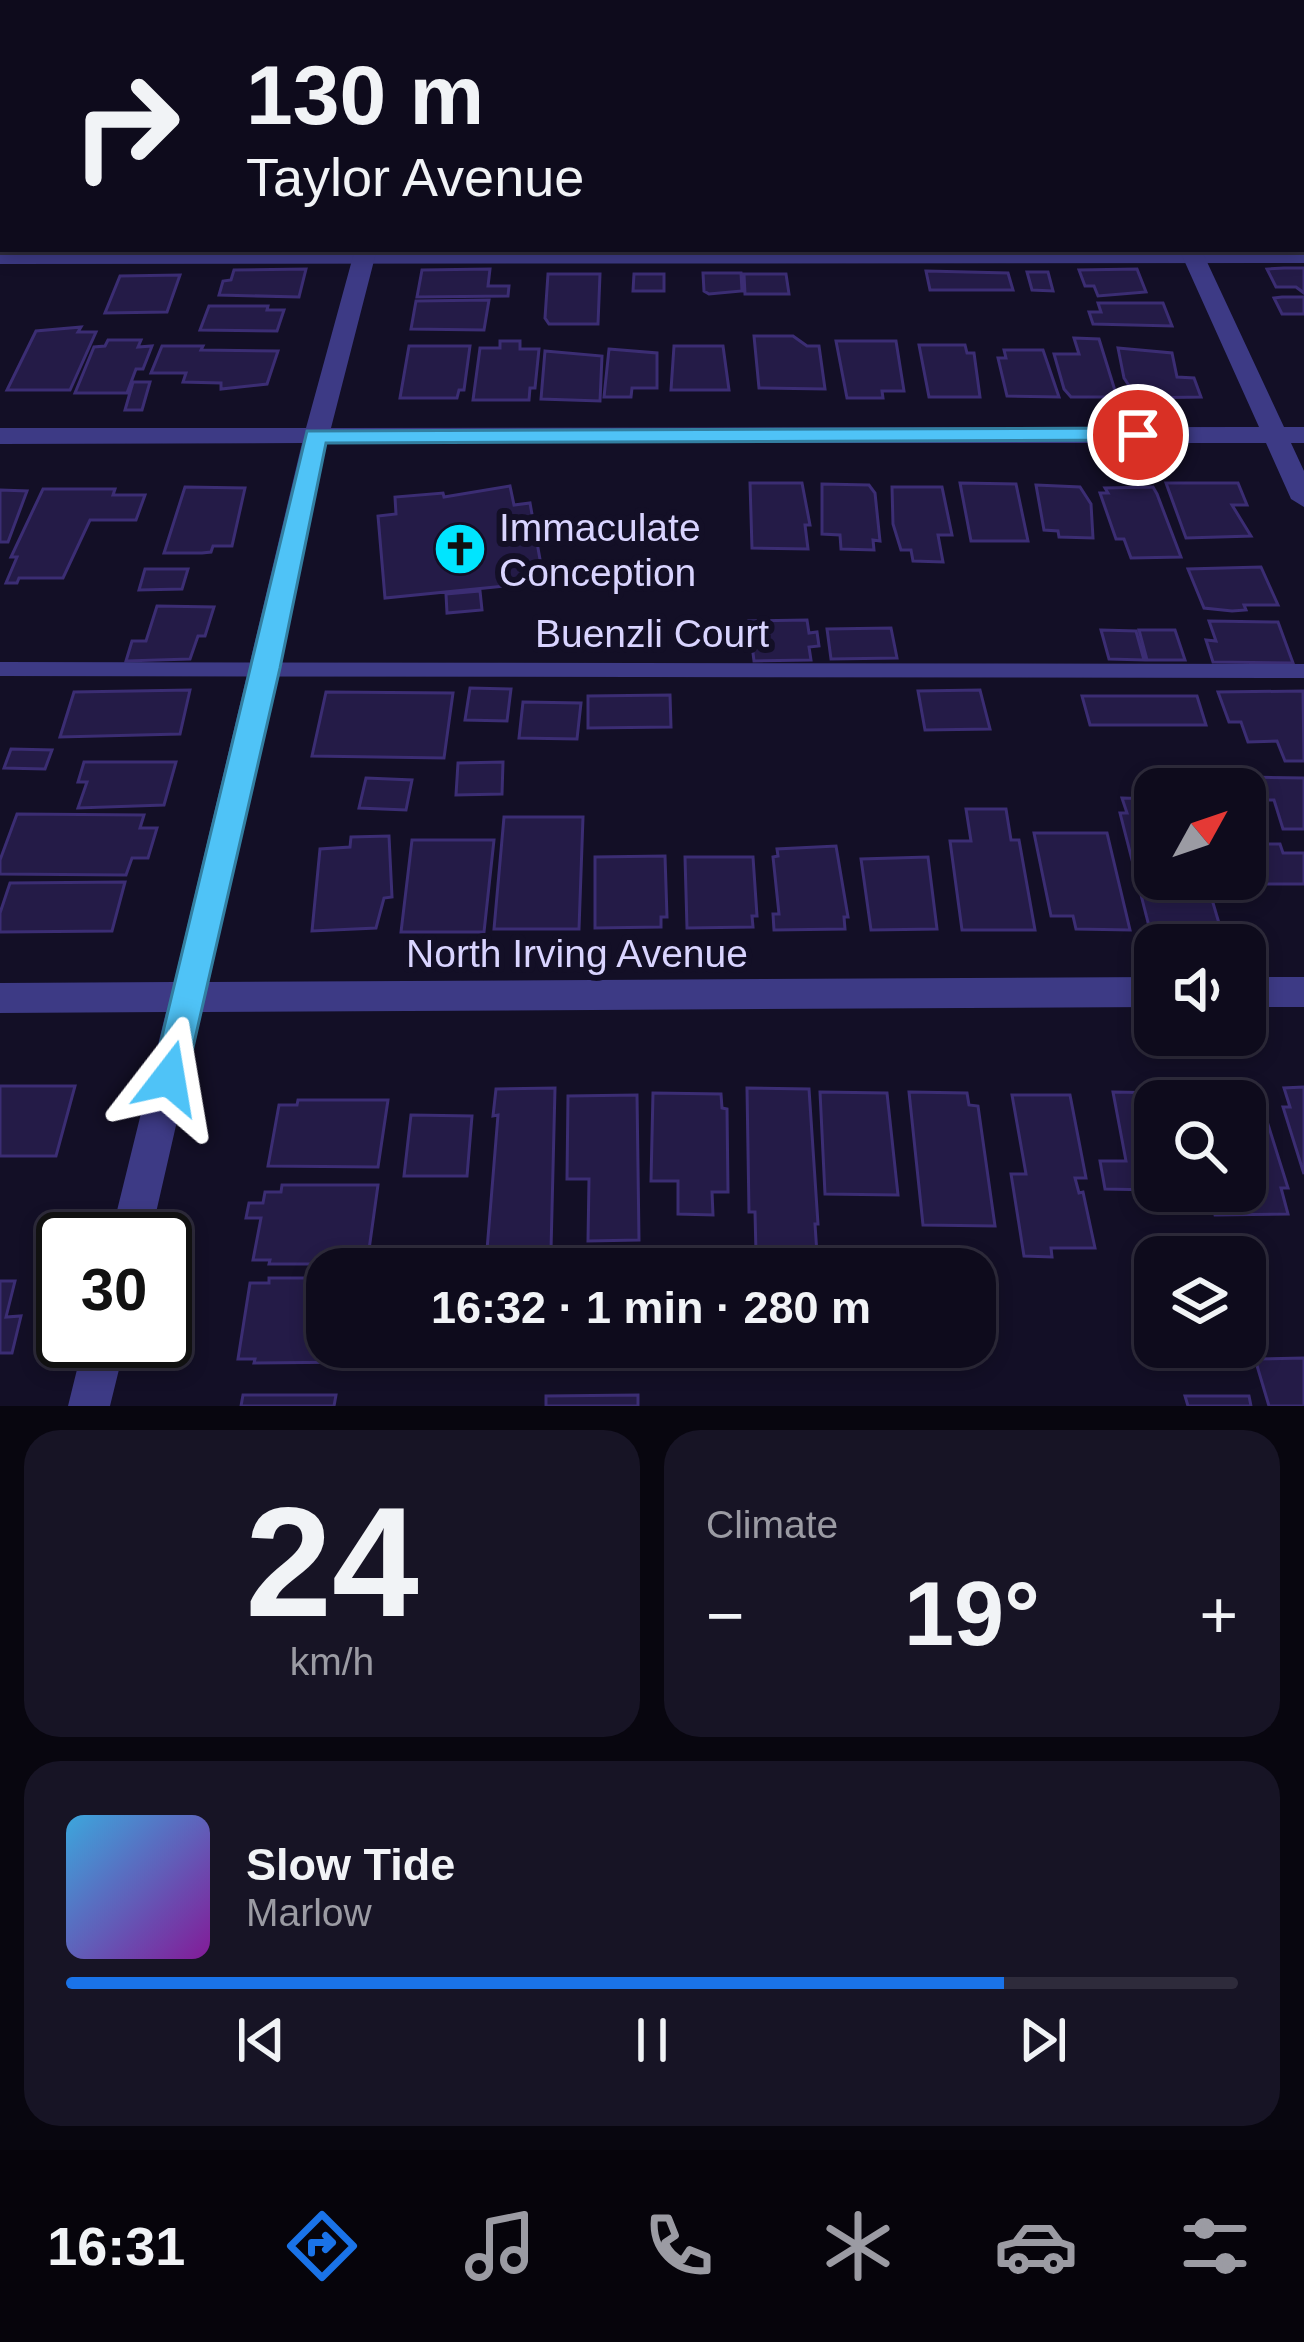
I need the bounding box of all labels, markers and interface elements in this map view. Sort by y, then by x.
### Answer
icon: right [48,48,204,204]
text: 130 m [246,48,484,142]
text: Taylor Avenue [246,147,584,207]
pin [1087,384,1189,486]
icon: arrive [1105,402,1171,468]
place label: Immaculate Conception [499,506,701,594]
church icon: Immaculate Conception [432,521,488,577]
street label: Buenzli Court [535,612,769,655]
north arrow [1134,768,1266,900]
map controls [1134,768,1266,1368]
button: sound [1134,924,1266,1056]
street label: North Irving Avenue [406,932,748,975]
position arrow [106,1015,232,1141]
button: search [1134,1080,1266,1212]
speed limit sign: 30 [36,1212,192,1368]
button: layers [1134,1236,1266,1368]
text: 16:32 · 1 min · 280 m [431,1282,871,1333]
text: 24 [245,1475,419,1649]
text: Climate [706,1503,838,1546]
text: 19° [904,1564,1040,1664]
text: − [706,1578,745,1652]
text: + [1199,1578,1238,1652]
text: km/h [290,1640,374,1683]
text: Slow Tide [246,1839,455,1890]
text: Marlow [246,1891,372,1934]
icon: previous [228,2007,294,2073]
icon: pause [619,2007,685,2073]
icon: next [1010,2007,1076,2073]
icon: directions [280,2204,364,2288]
icon: music [458,2204,542,2288]
icon: phone [637,2204,721,2288]
icon: climate [816,2204,900,2288]
icon: car [994,2204,1078,2288]
icon: filters [1173,2204,1257,2288]
text: 16:31 [47,2216,185,2276]

